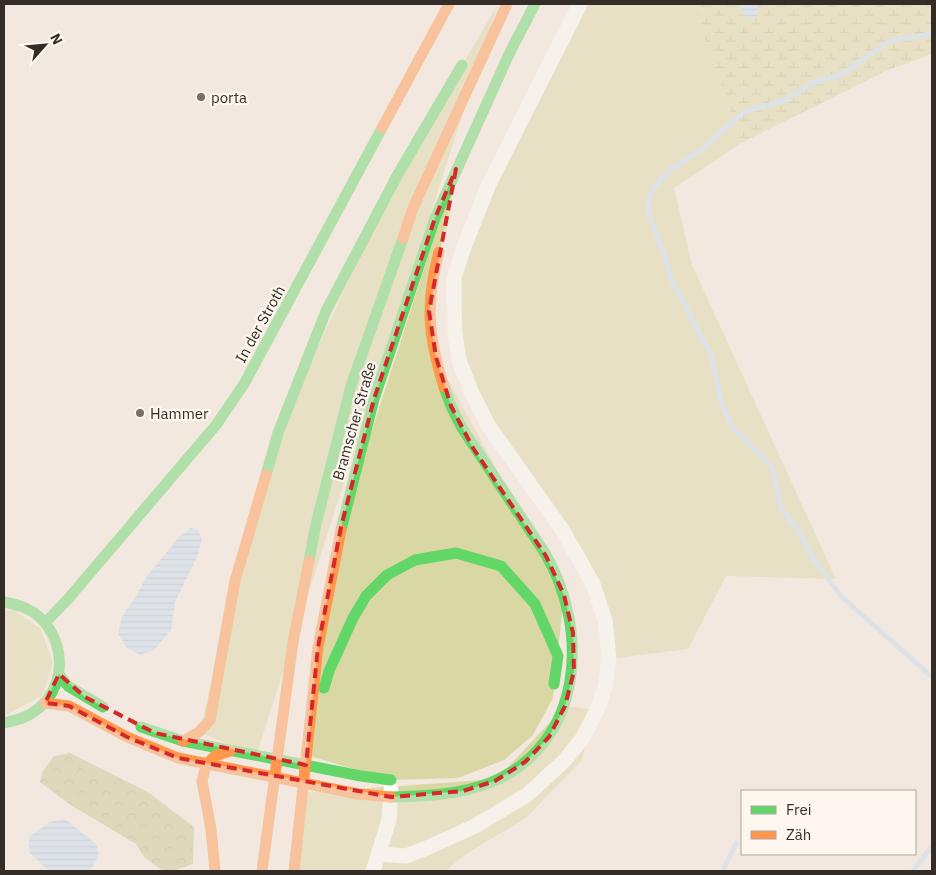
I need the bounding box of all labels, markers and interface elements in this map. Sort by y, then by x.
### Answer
north arrow [20,20,70,70]
text: N [46,30,67,48]
place label: porta [211,88,247,107]
marker: porta [195,91,207,103]
street label: In der Stroth [231,282,289,366]
street label: Bramscher Straße [328,360,380,482]
place label: Hammer [150,404,209,423]
marker: Hammer [134,407,146,419]
legend [741,790,916,855]
text: Frei [786,800,812,819]
text: Zäh [786,825,811,844]

